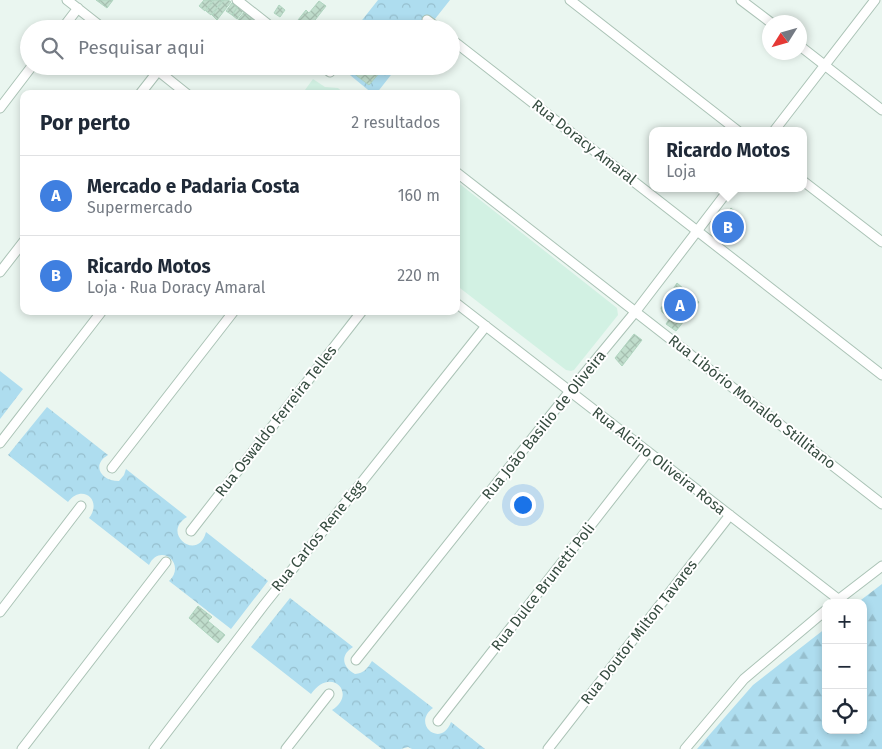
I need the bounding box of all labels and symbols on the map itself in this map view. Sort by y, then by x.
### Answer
north arrow [762,15,807,60]
street label: Rua Doracy Amaral [528,96,640,189]
pin: B [712,208,744,246]
pin: A [664,286,696,324]
street label: Rua Libório Monaldo Stillitano [665,331,839,473]
street label: Rua Oswaldo Ferreira Telles [211,342,341,500]
street label: Rua João Basilio de Oliveira [478,347,610,503]
street label: Rua Alcino Oliveira Rosa [589,403,729,519]
street label: Rua Carlos Rene Egg [268,477,368,595]
your location [510,492,536,518]
street label: Rua Dulce Brunetti Poli [488,520,598,654]
street label: Rua Doutor Milton Tavares [577,556,701,708]

